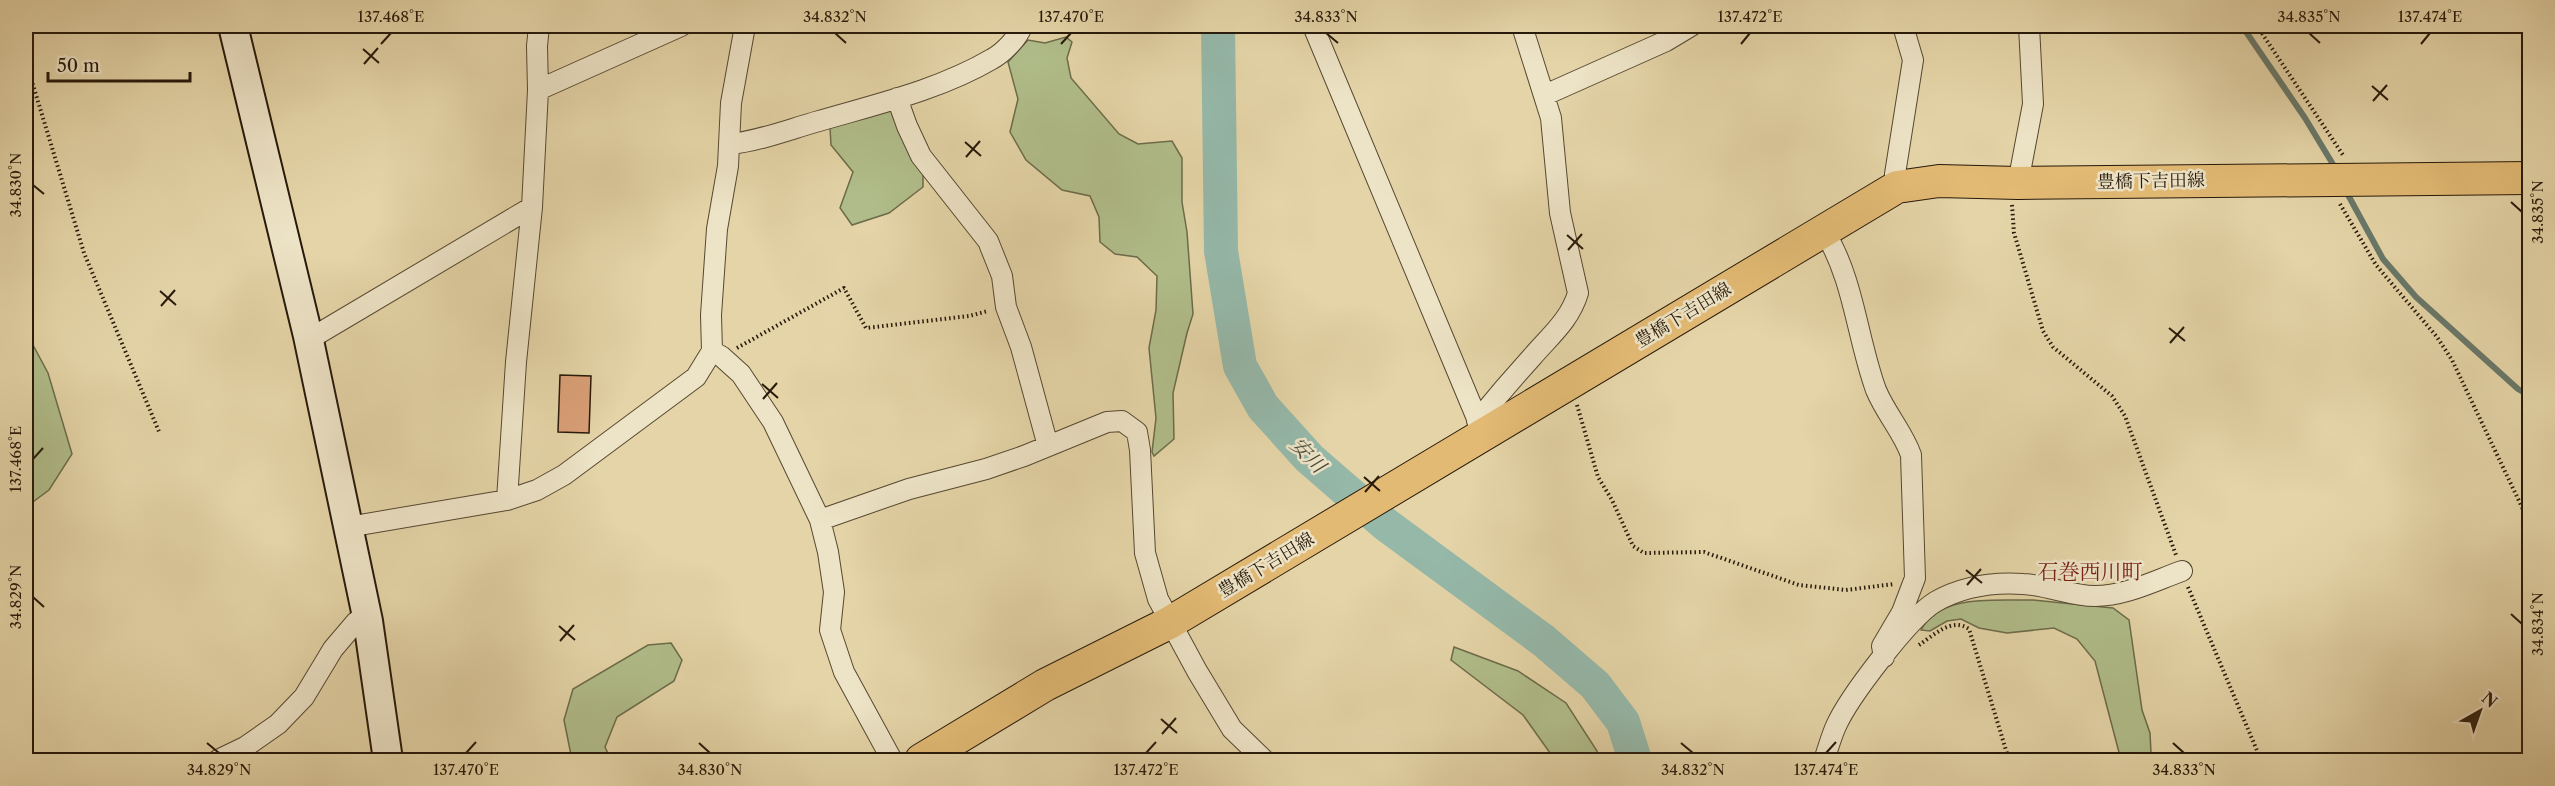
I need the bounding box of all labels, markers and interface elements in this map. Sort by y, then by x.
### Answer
text: 137.468°E [358,7,424,26]
text: 34.832°N [803,7,867,26]
text: 137.470°E [1038,7,1104,26]
text: 34.833°N [1294,7,1358,26]
text: 137.472°E [1717,7,1783,26]
text: 34.835°N [2277,7,2341,26]
text: 137.474°E [2398,7,2462,26]
scale bar [48,45,190,83]
text: 50 m [57,55,100,77]
text: 34.830°N [6,153,25,217]
street label: 豊橋下吉田線 [2097,169,2205,193]
text: 34.835°N [2528,180,2547,244]
street label: 豊橋下吉田線 [1631,278,1735,352]
text: 137.468°E [6,426,25,492]
water label: 安川 [1285,432,1332,479]
street label: 豊橋下吉田線 [1214,528,1318,602]
district label: 石巻西川町 [2038,559,2143,584]
text: 34.829°N [6,565,25,629]
text: 34.834°N [2528,592,2547,656]
north arrow [2450,681,2510,741]
text: N [2478,687,2501,712]
text: 34.829°N [187,760,251,779]
text: 137.470°E [433,760,499,779]
text: 34.830°N [678,760,742,779]
text: 137.472°E [1113,760,1179,779]
text: 34.832°N [1661,760,1725,779]
text: 137.474°E [1794,760,1858,779]
text: 34.833°N [2152,760,2216,779]

